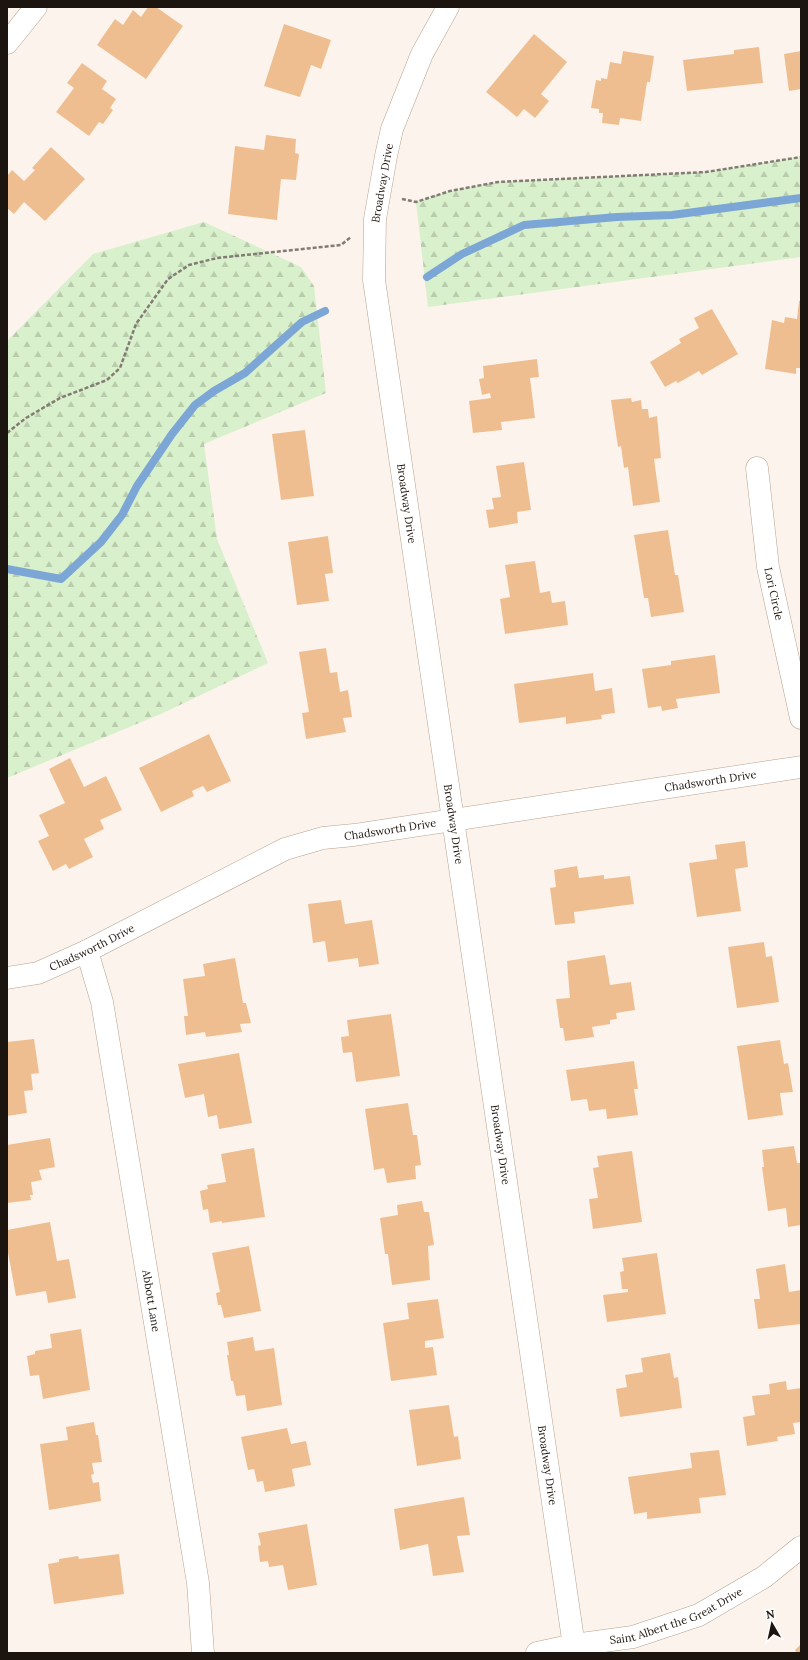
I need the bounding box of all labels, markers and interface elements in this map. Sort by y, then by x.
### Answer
street label: Broadway Drive [368,142,396,224]
street label: Broadway Drive [394,463,419,544]
street label: Lori Circle [761,566,786,622]
street label: Chadsworth Drive [663,767,757,795]
street label: Broadway Drive [441,783,466,865]
street label: Chadsworth Drive [343,816,437,843]
street label: Chadsworth Drive [47,921,137,974]
street label: Broadway Drive [488,1104,513,1186]
street label: Abbott Lane [139,1268,163,1333]
street label: Broadway Drive [535,1424,560,1506]
street label: Saint Albert the Great Drive [609,1584,745,1647]
north arrow [752,1604,792,1644]
text: N [765,1606,776,1622]

